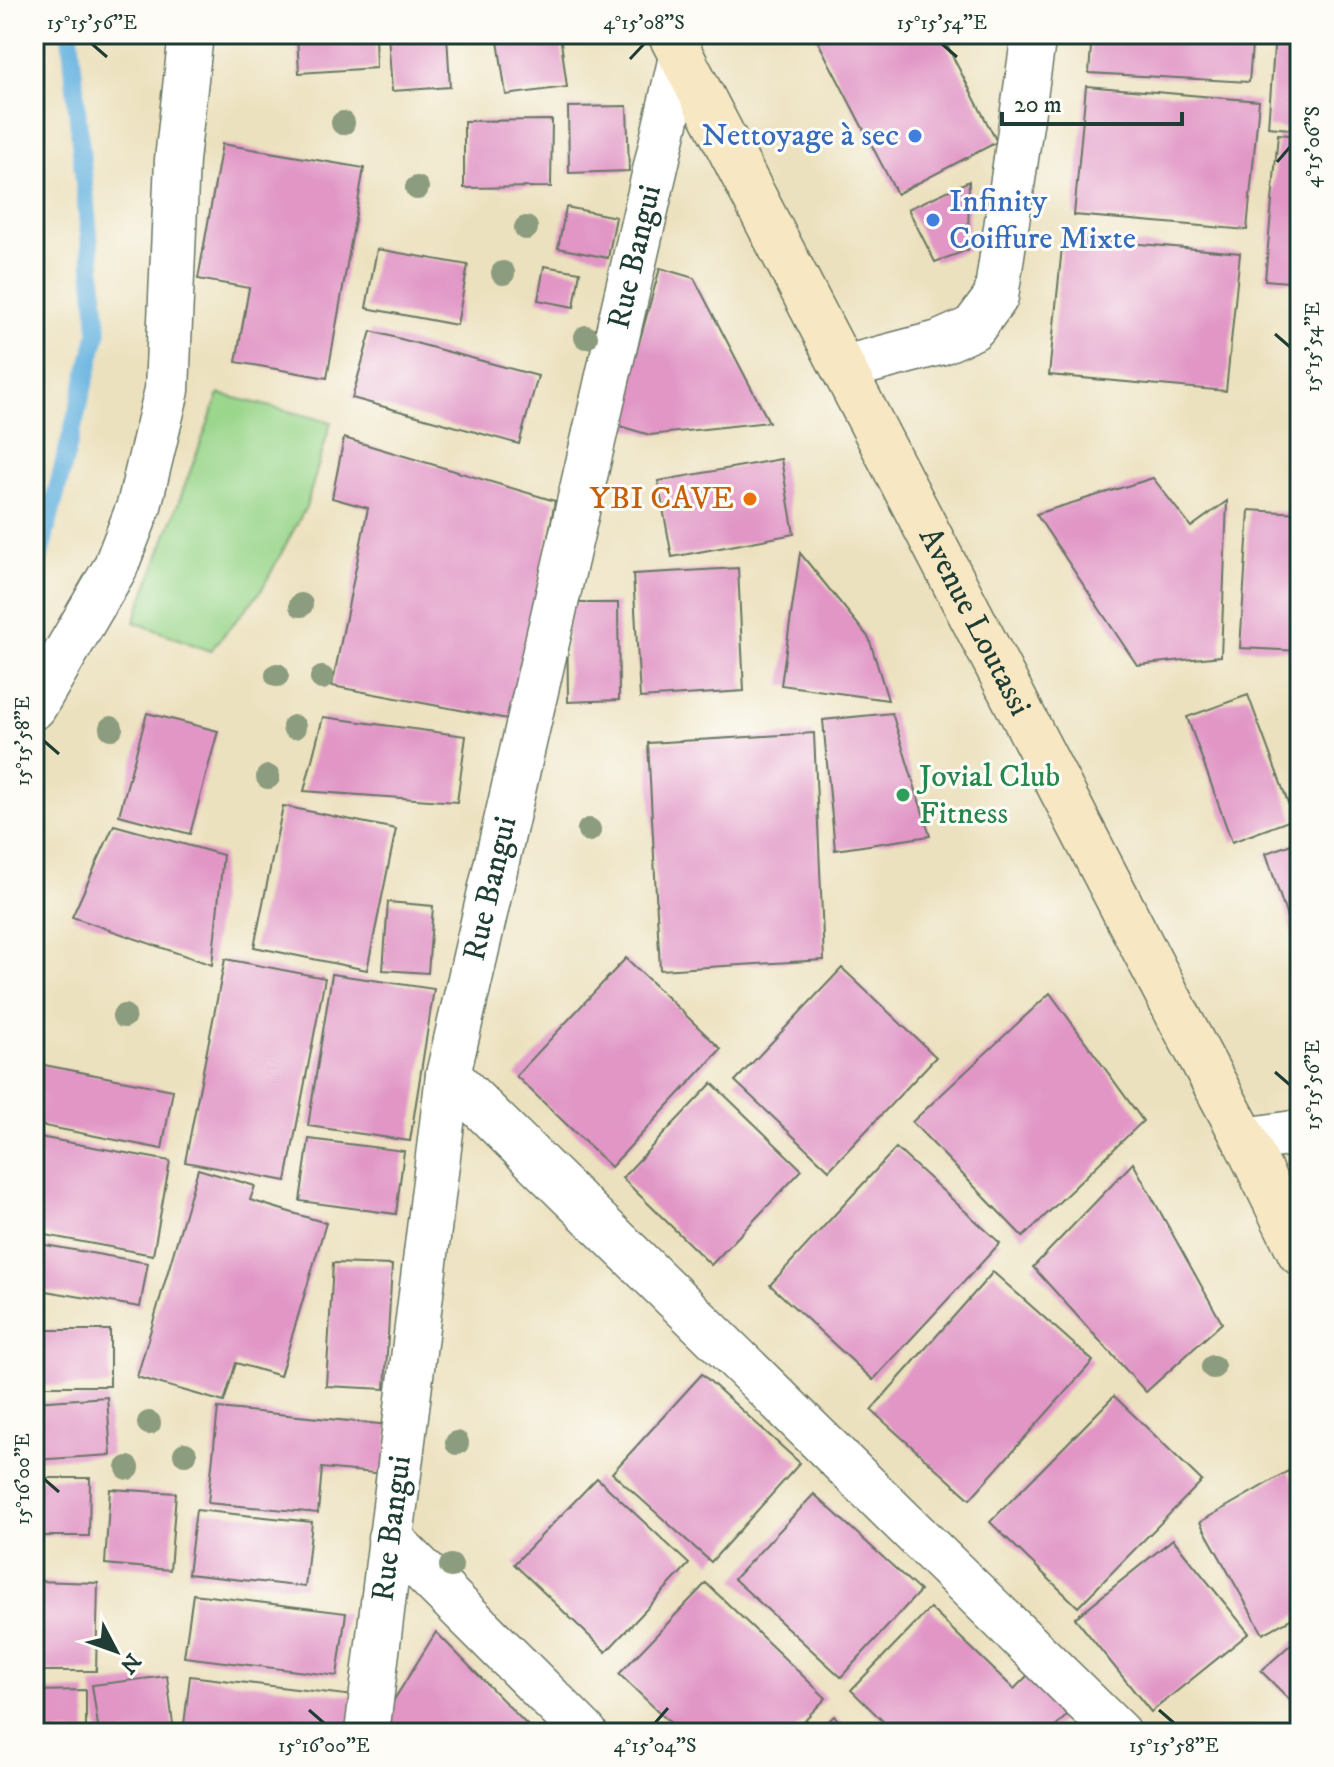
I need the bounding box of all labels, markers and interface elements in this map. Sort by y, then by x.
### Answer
text: 15°15'56"E [47,11,137,36]
text: 4°15'08"S [603,11,685,36]
text: 15°15'54"E [897,11,987,36]
scale bar [1002,76,1182,126]
text: 20 m [1014,90,1062,120]
text: 4°15'06"S [1301,106,1326,188]
place label: Nettoyage à sec [701,116,899,156]
marker: Nettoyage à sec [906,127,924,145]
street label: Rue Bangui [599,181,671,333]
place label: Infinity Coiffure Mixte [949,182,1136,259]
marker: Infinity Coiffure Mixte [924,211,942,229]
text: 15°15'54"E [1301,302,1326,392]
place label: YBI CAVE [589,479,734,519]
marker: YBI CAVE [741,490,759,508]
street label: Avenue Loutassi [909,521,1040,723]
text: 15°15'58"E [11,696,36,786]
place label: Jovial Club Fitness [916,757,1060,834]
marker: Jovial Club Fitness [894,786,912,804]
street label: Rue Bangui [455,813,526,965]
text: 15°15'56"E [1301,1040,1326,1130]
text: 15°16'00"E [11,1433,36,1525]
street label: Rue Bangui [363,1453,421,1604]
north arrow [76,1611,156,1691]
text: N [114,1647,146,1679]
text: 15°16'00"E [278,1734,370,1759]
text: 4°15'04"S [614,1734,696,1759]
text: 15°15'58"E [1129,1734,1219,1759]

